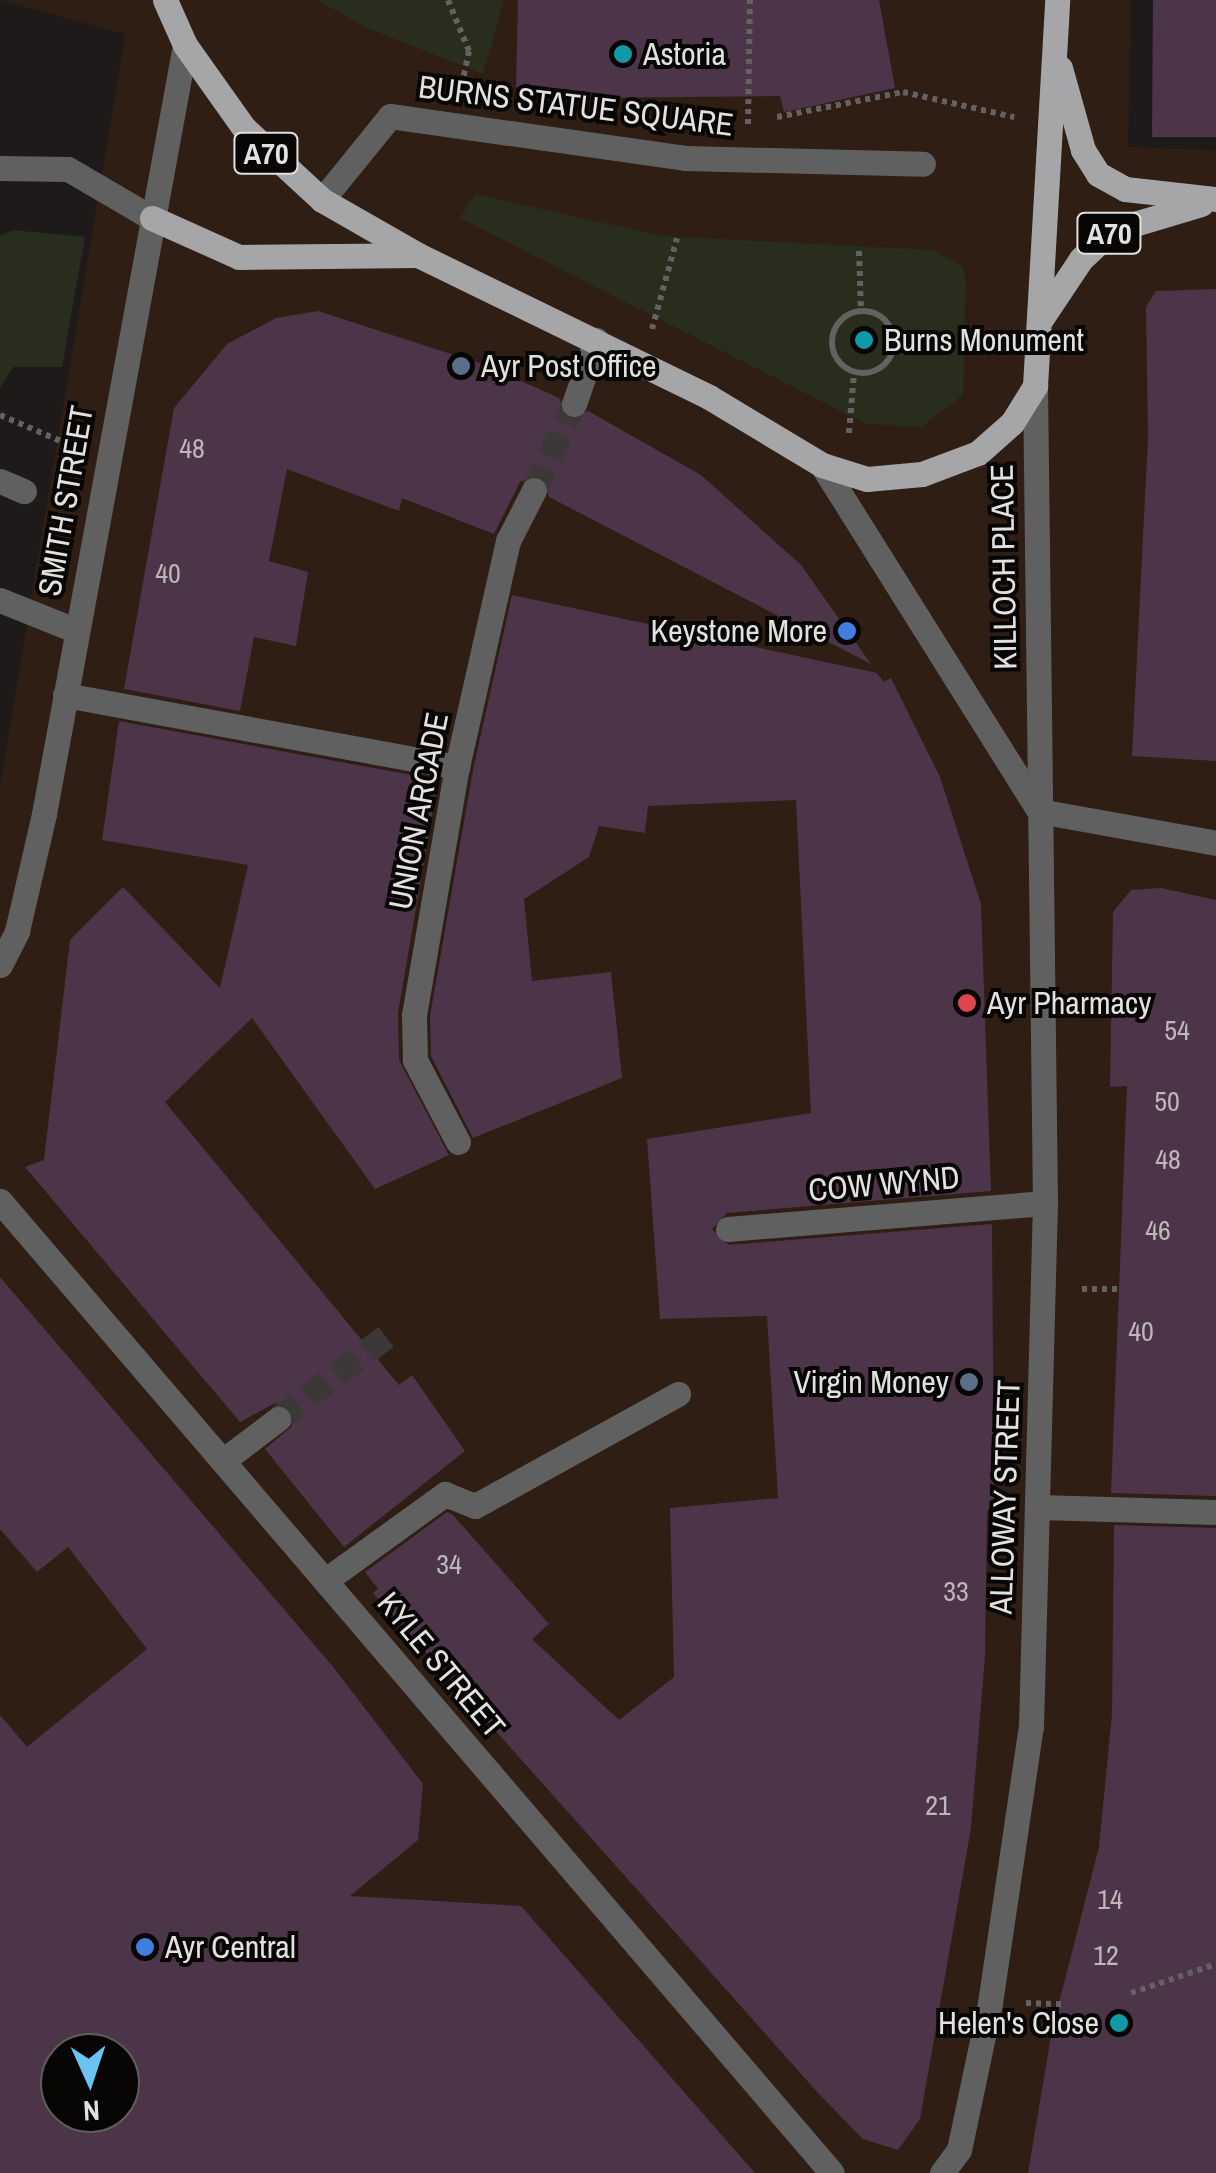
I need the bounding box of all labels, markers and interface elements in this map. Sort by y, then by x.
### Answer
place label: Astoria [643,35,726,73]
marker: Astoria [612,43,634,65]
street label: BURNS STATUE SQUARE [416,68,736,144]
road number: A70 [231,128,301,178]
road number: A70 [1074,208,1144,258]
place label: Burns Monument [884,321,1084,359]
marker: Burns Monument [853,329,875,351]
place label: Ayr Post Office [481,347,657,385]
marker: Ayr Post Office [450,355,472,377]
street label: SMITH STREET [30,403,102,599]
house number: 48 [179,431,205,465]
street label: KILLOCH PLACE [983,464,1025,670]
house number: 40 [155,556,181,590]
place label: Keystone More [651,612,827,650]
marker: Keystone More [836,620,858,642]
street label: UNION ARCADE [381,709,457,913]
place label: Ayr Pharmacy [987,984,1151,1022]
marker: Ayr Pharmacy [956,992,978,1014]
house number: 54 [1164,1013,1190,1047]
house number: 50 [1154,1084,1180,1118]
house number: 48 [1155,1142,1181,1176]
street label: COW WYND [807,1158,961,1210]
house number: 46 [1145,1213,1171,1247]
house number: 40 [1128,1314,1154,1348]
place label: Virgin Money [793,1363,949,1401]
marker: Virgin Money [958,1371,980,1393]
street label: ALLOWAY STREET [982,1379,1028,1615]
house number: 34 [436,1547,462,1581]
house number: 33 [943,1574,969,1608]
street label: KYLE STREET [369,1585,513,1745]
house number: 21 [925,1788,951,1822]
house number: 14 [1097,1882,1123,1916]
place label: Ayr Central [165,1928,296,1966]
marker: Ayr Central [134,1936,156,1958]
house number: 12 [1093,1938,1119,1972]
place label: Helen's Close [938,2004,1099,2042]
marker: Helen's Close [1108,2012,1130,2034]
north arrow [40,2033,140,2133]
text: N [82,2092,101,2130]

